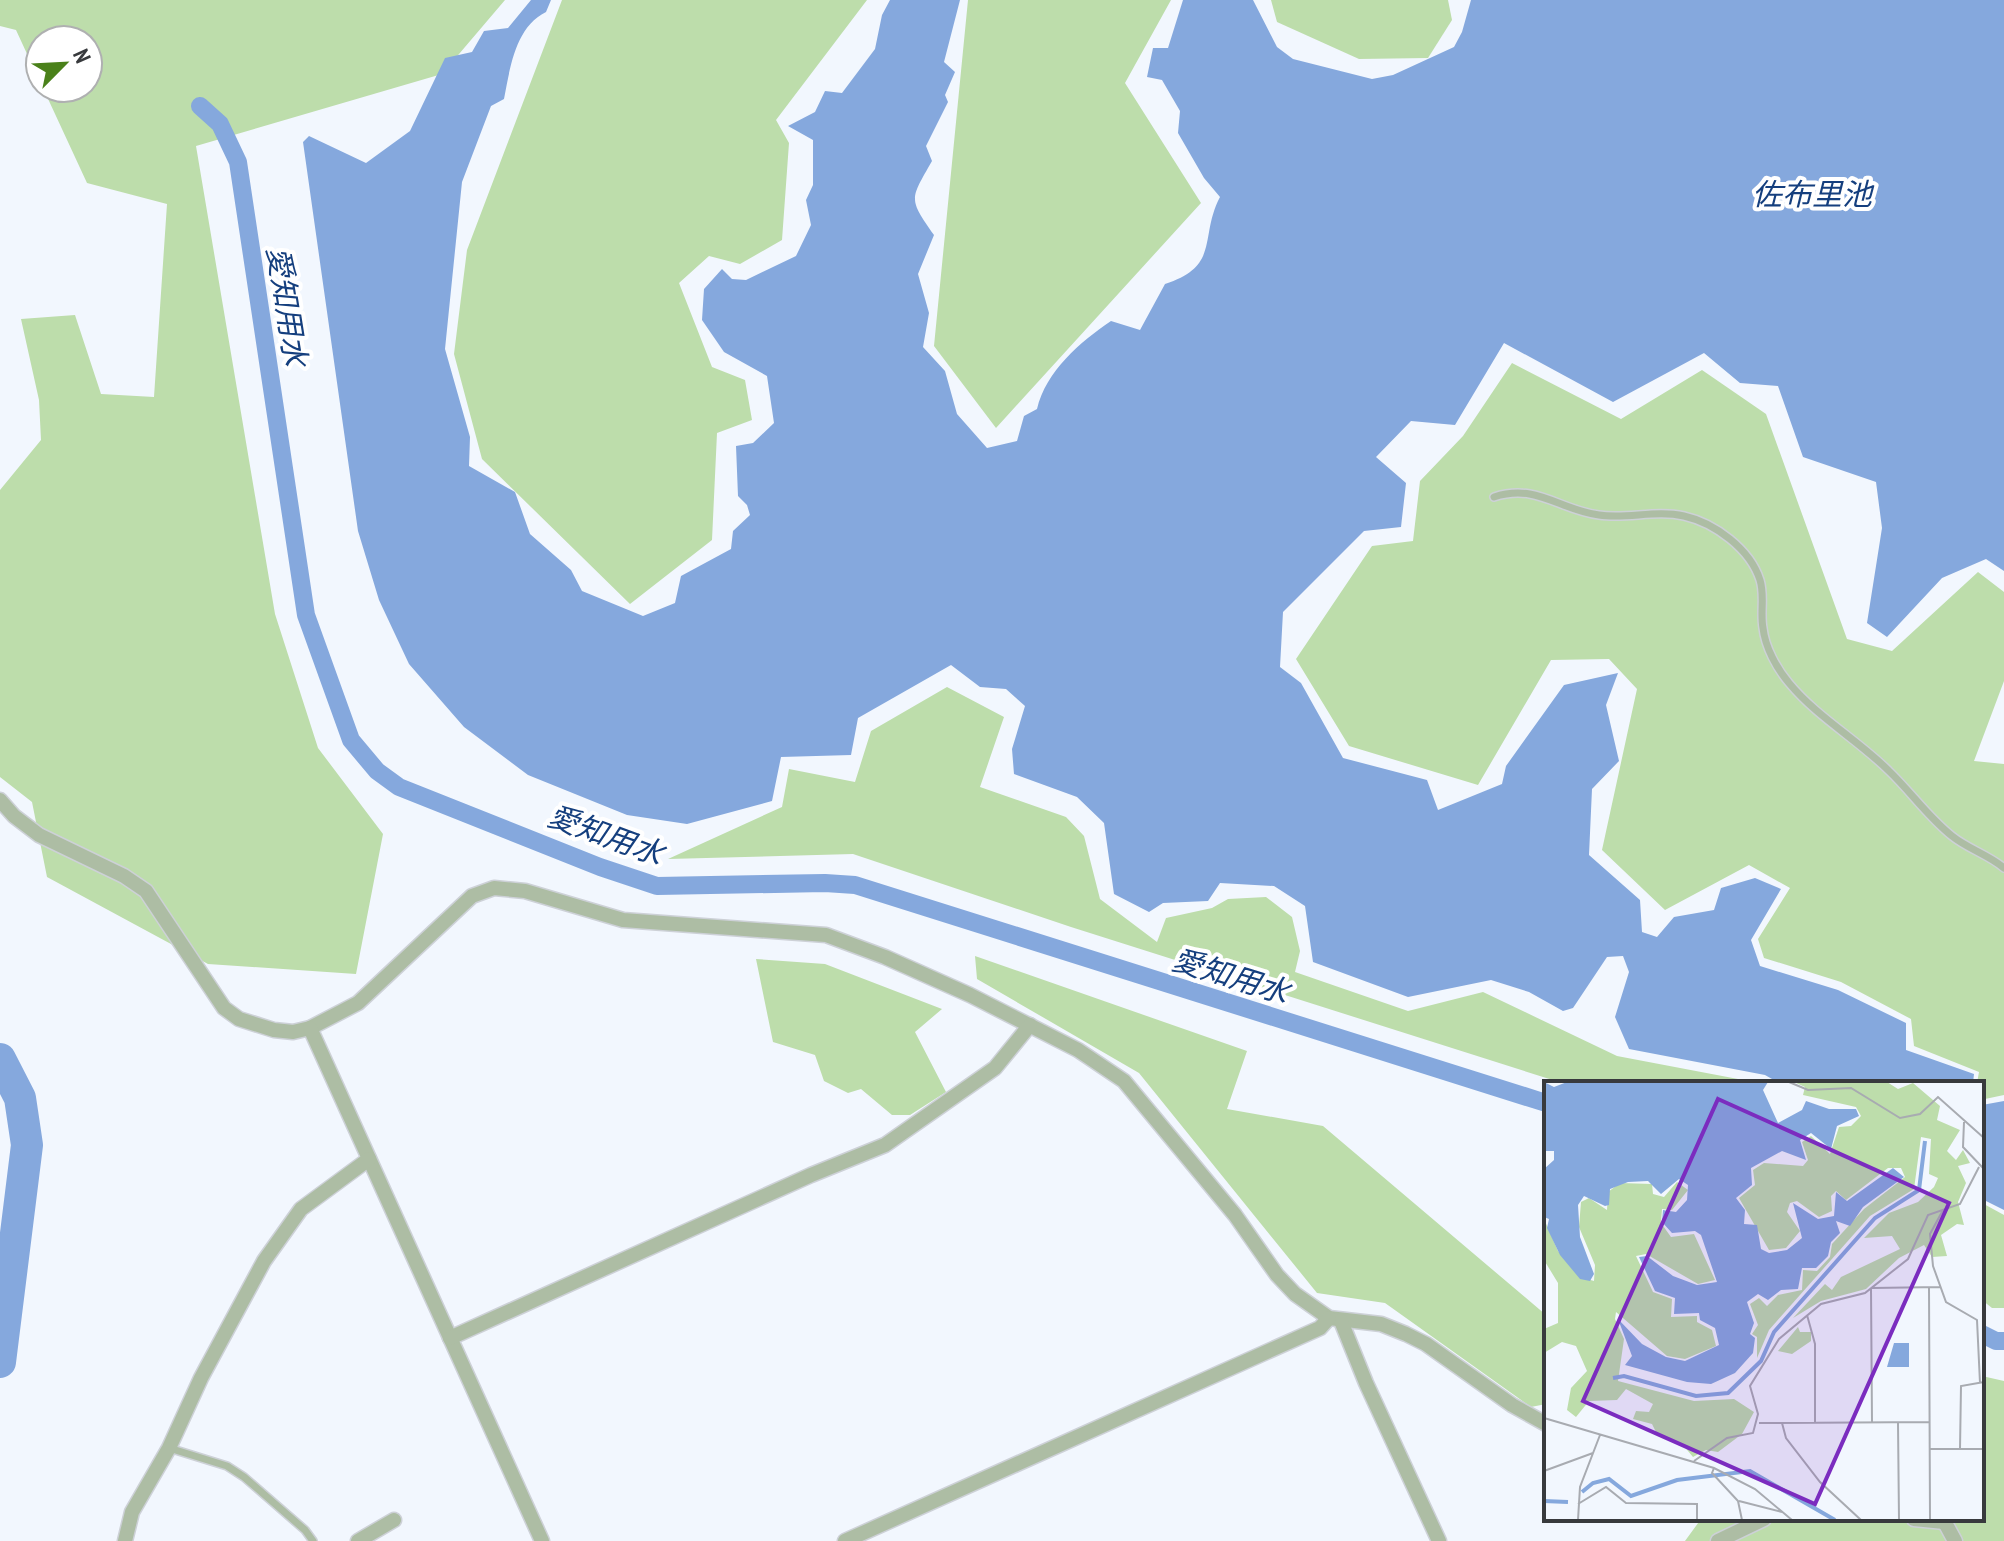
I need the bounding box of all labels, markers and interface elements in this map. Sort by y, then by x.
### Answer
north arrow [24,24,104,104]
text: N [67,45,97,67]
water label: 佐布里池 [1752,174,1875,213]
water label: 愛知用水 [259,244,317,371]
water label: 愛知用水 [543,795,672,874]
water label: 愛知用水 [1168,939,1297,1012]
inset map [1544,1081,1984,1521]

